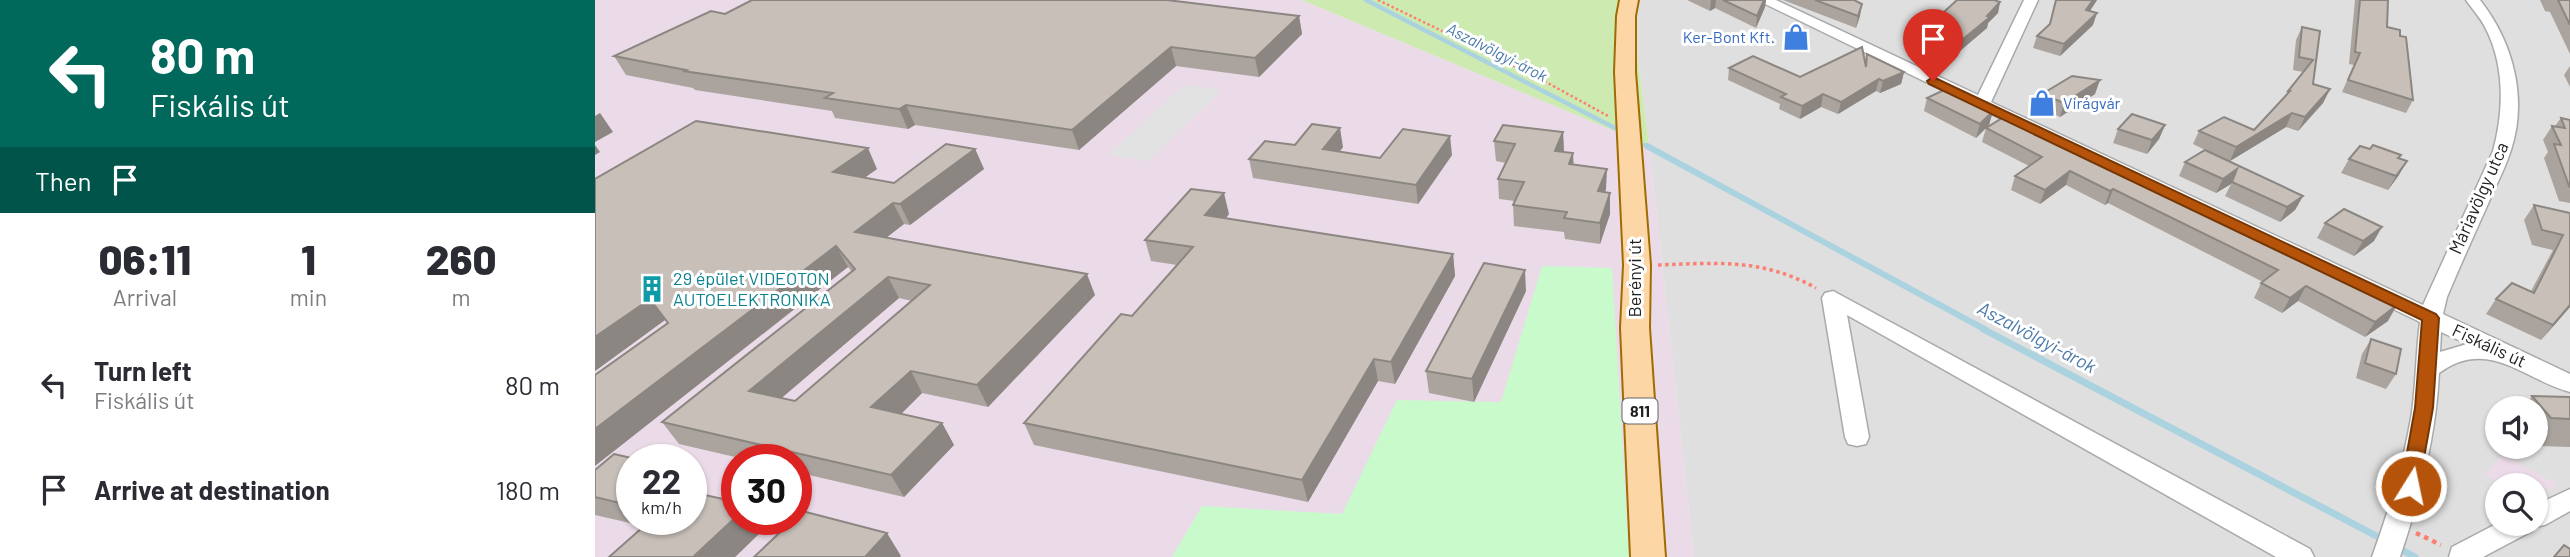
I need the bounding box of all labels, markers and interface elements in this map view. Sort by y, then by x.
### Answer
pin [1903,9,1963,81]
water label: Aszalvölgyi-árok [1444,18,1551,85]
icon: arrive [1914,20,1952,58]
shop icon: Ker-Bont Kft. [1781,22,1811,52]
text: 80 m [150,25,255,84]
place label: Ker-Bont Kft. [1683,27,1775,46]
icon: left [35,28,126,119]
text: Fiskális út [150,85,290,123]
shop icon: Virágvár [2027,88,2057,118]
place label: Virágvár [2063,93,2121,112]
street label: Máriavölgy utca [2444,138,2513,257]
icon: arrive [106,161,144,199]
text: Then [35,165,92,196]
text: 06:11 [99,233,191,283]
text: 1 [301,233,316,283]
text: 260 [426,233,496,283]
street label: Berényi út [1623,238,1645,318]
place label: 29 épület VIDEOTON AUTOELEKTRONIKA [673,267,831,310]
building icon: 29 épület VIDEOTON AUTOELEKTRONIKA [637,274,667,304]
text: Arrival [113,283,177,311]
text: min [290,283,327,311]
text: m [452,283,471,311]
water label: Aszalvölgyi-árok [1974,296,2101,378]
street label: Fiskális út [2449,318,2530,372]
text: Turn left [94,355,192,386]
icon: left [35,366,73,404]
text: 80 m [505,369,560,400]
text: Fiskális út [94,386,195,414]
map controls [2485,396,2548,536]
button: sound [2485,396,2548,459]
road number: 811 [1623,398,1657,424]
speed limit sign: 30 [721,444,812,535]
position arrow [2374,449,2448,523]
text: 22 [642,459,681,501]
icon: arrive [35,471,73,509]
button: search [2485,473,2548,536]
text: Arrive at destination [94,474,330,505]
text: 180 m [496,474,560,505]
text: km/h [641,496,682,518]

